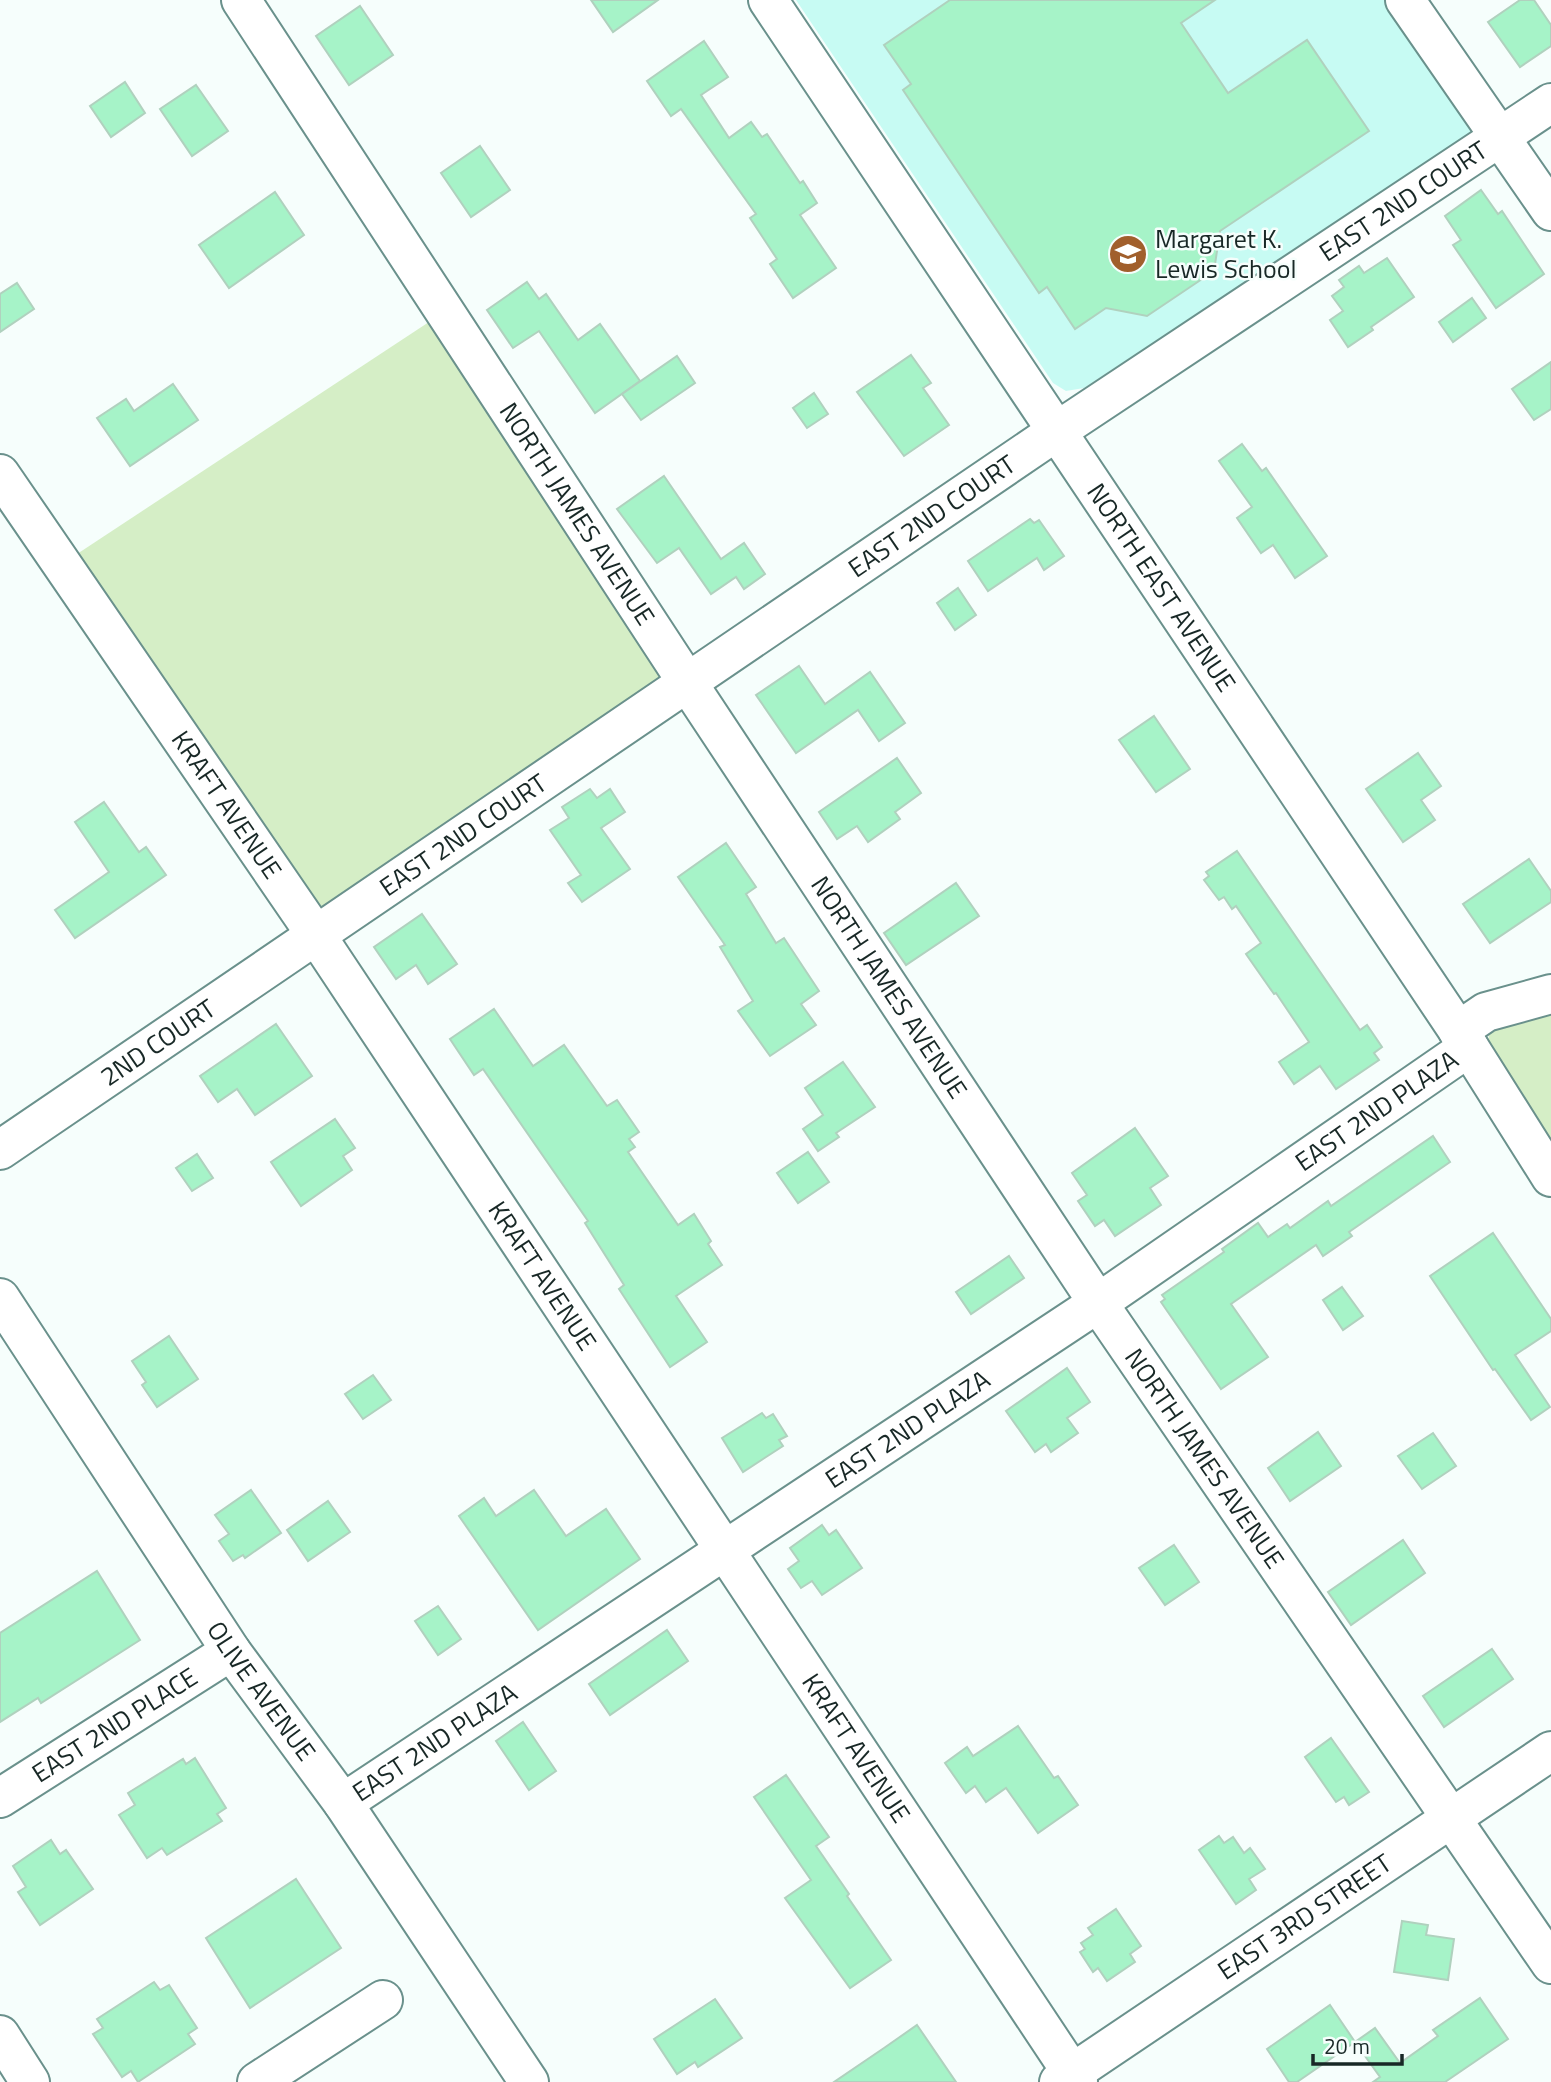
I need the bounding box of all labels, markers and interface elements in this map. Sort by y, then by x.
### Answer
street label: EAST 2ND COURT [1311,130,1495,271]
place label: Margaret K. Lewis School [1155,219,1297,288]
school or university icon: Margaret K. Lewis School [1107,233,1149,275]
street label: NORTH JAMES AVENUE [490,394,665,633]
street label: EAST 2ND COURT [840,445,1023,587]
street label: NORTH EAST AVENUE [1078,475,1246,699]
street label: KRAFT AVENUE [162,722,292,887]
street label: EAST 2ND COURT [371,763,555,906]
street label: NORTH JAMES AVENUE [802,868,977,1106]
street label: 2ND COURT [92,989,223,1095]
street label: EAST 2ND PLAZA [1287,1040,1466,1181]
street label: KRAFT AVENUE [479,1193,607,1358]
street label: NORTH JAMES AVENUE [1115,1340,1294,1576]
street label: EAST 2ND PLAZA [817,1360,997,1498]
street label: OLIVE AVENUE [198,1613,326,1769]
street label: EAST 2ND PLACE [24,1657,205,1792]
street label: KRAFT AVENUE [793,1665,920,1830]
street label: EAST 2ND PLAZA [344,1673,525,1811]
street label: EAST 3RD STREET [1209,1843,1400,1989]
scale bar [1313,2022,1402,2066]
text: 20 m [1324,2030,1370,2062]

